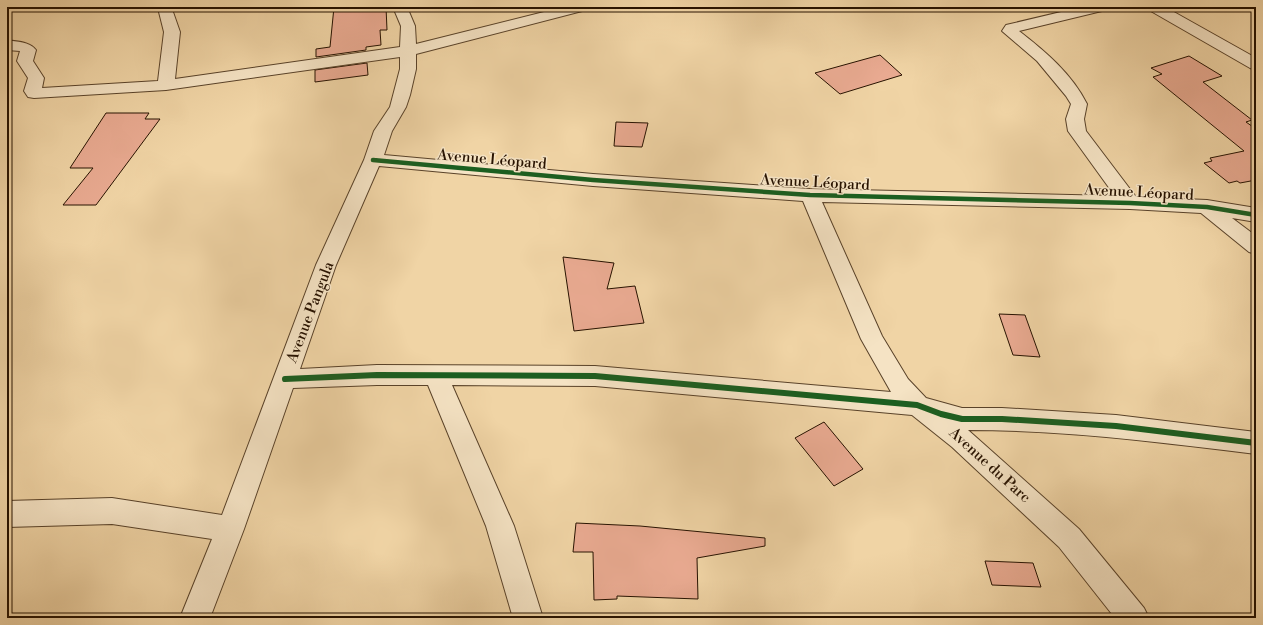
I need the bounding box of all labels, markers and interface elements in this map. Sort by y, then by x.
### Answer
street label: Avenue Léopard [436,145,548,174]
street label: Avenue Léopard [759,170,871,195]
street label: Avenue Léopard [1083,180,1195,205]
street label: Avenue Pangula [282,259,339,366]
street label: Avenue du Parc [944,423,1035,507]

